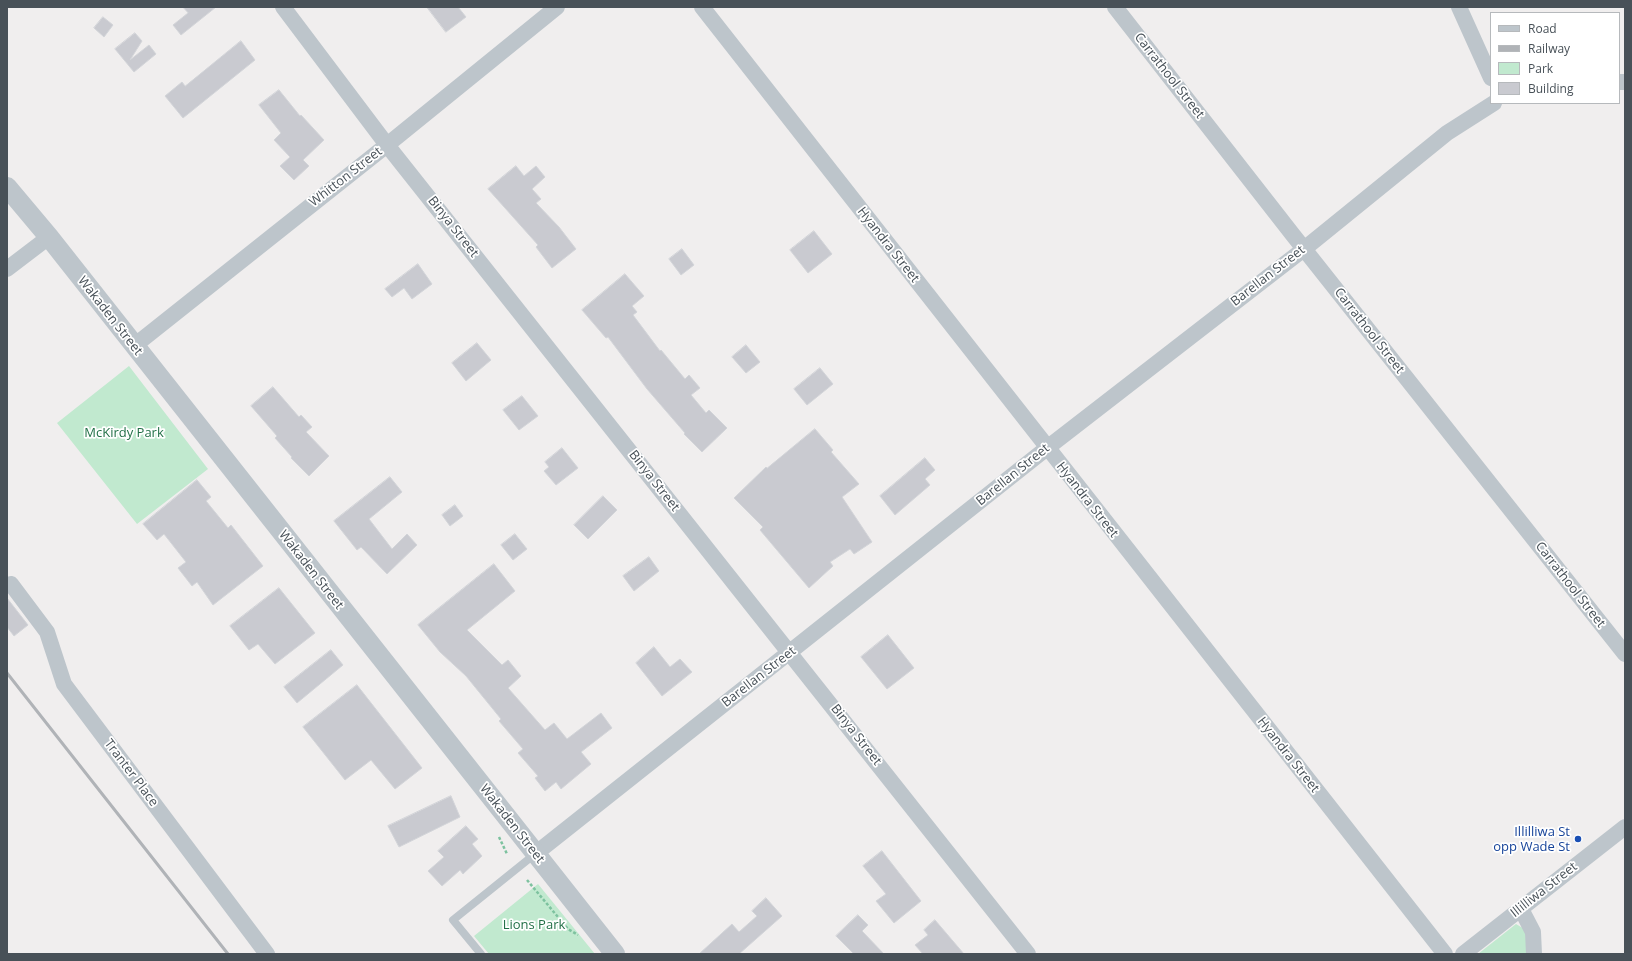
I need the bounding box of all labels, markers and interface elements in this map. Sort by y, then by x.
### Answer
legend [1490,12,1620,104]
text: Road [1528,20,1557,37]
street label: Carrathool Street [1131,30,1207,122]
text: Railway [1528,40,1570,57]
text: Park [1528,60,1553,77]
text: Building [1528,80,1573,97]
street label: Whitton Street [307,144,385,210]
street label: Binya Street [424,193,482,261]
street label: Hyandra Street [854,204,922,286]
street label: Barellan Street [1228,242,1308,310]
street label: Wakaden Street [74,273,146,359]
street label: Carrathool Street [1331,285,1407,377]
park label: McKirdy Park [84,425,164,441]
street label: Barellan Street [973,441,1053,509]
street label: Binya Street [625,447,683,515]
street label: Hyandra Street [1053,459,1121,541]
street label: Wakaden Street [275,527,347,613]
street label: Carrathool Street [1532,539,1608,631]
street label: Barellan Street [719,643,799,711]
street label: Binya Street [827,701,885,769]
street label: Hyandra Street [1254,714,1322,796]
street label: Tranter Place [101,736,161,810]
street label: Wakaden Street [476,781,548,867]
place label: Illilliwa St opp Wade St [1493,824,1570,855]
marker: Illilliwa St opp Wade St [1573,834,1583,844]
street label: Illilliwa Street [1508,859,1580,921]
park label: Lions Park [503,917,565,933]

